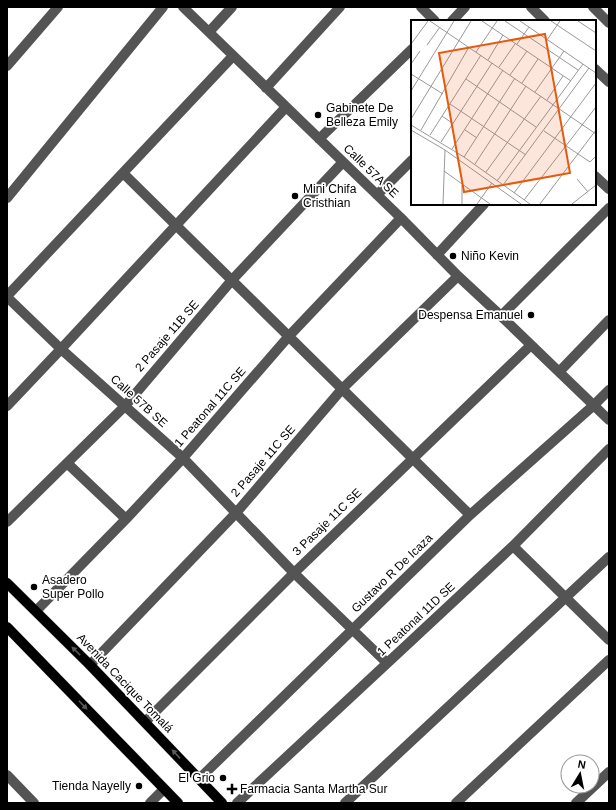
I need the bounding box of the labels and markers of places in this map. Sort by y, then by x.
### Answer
place label: Gabinete De Belleza Emily [326,101,398,129]
marker: Gabinete De Belleza Emily [313,110,323,120]
place label: Mini Chifa Cristhian [303,182,357,210]
marker: Mini Chifa Cristhian [290,191,300,201]
place label: Niño Kevin [461,249,519,263]
marker: Niño Kevin [448,251,458,261]
place label: Despensa Emanuel [418,308,523,322]
marker: Despensa Emanuel [526,310,536,320]
place label: Asadero Super Pollo [42,573,104,601]
marker: Asadero Super Pollo [29,582,39,592]
place label: El Grio [178,771,215,785]
marker: El Grio [218,773,228,783]
place label: Tienda Nayelly [52,779,131,793]
marker: Tienda Nayelly [134,781,144,791]
place label: Farmacia Santa Martha Sur [240,782,387,796]
marker: Farmacia Santa Martha Sur [227,784,237,794]

